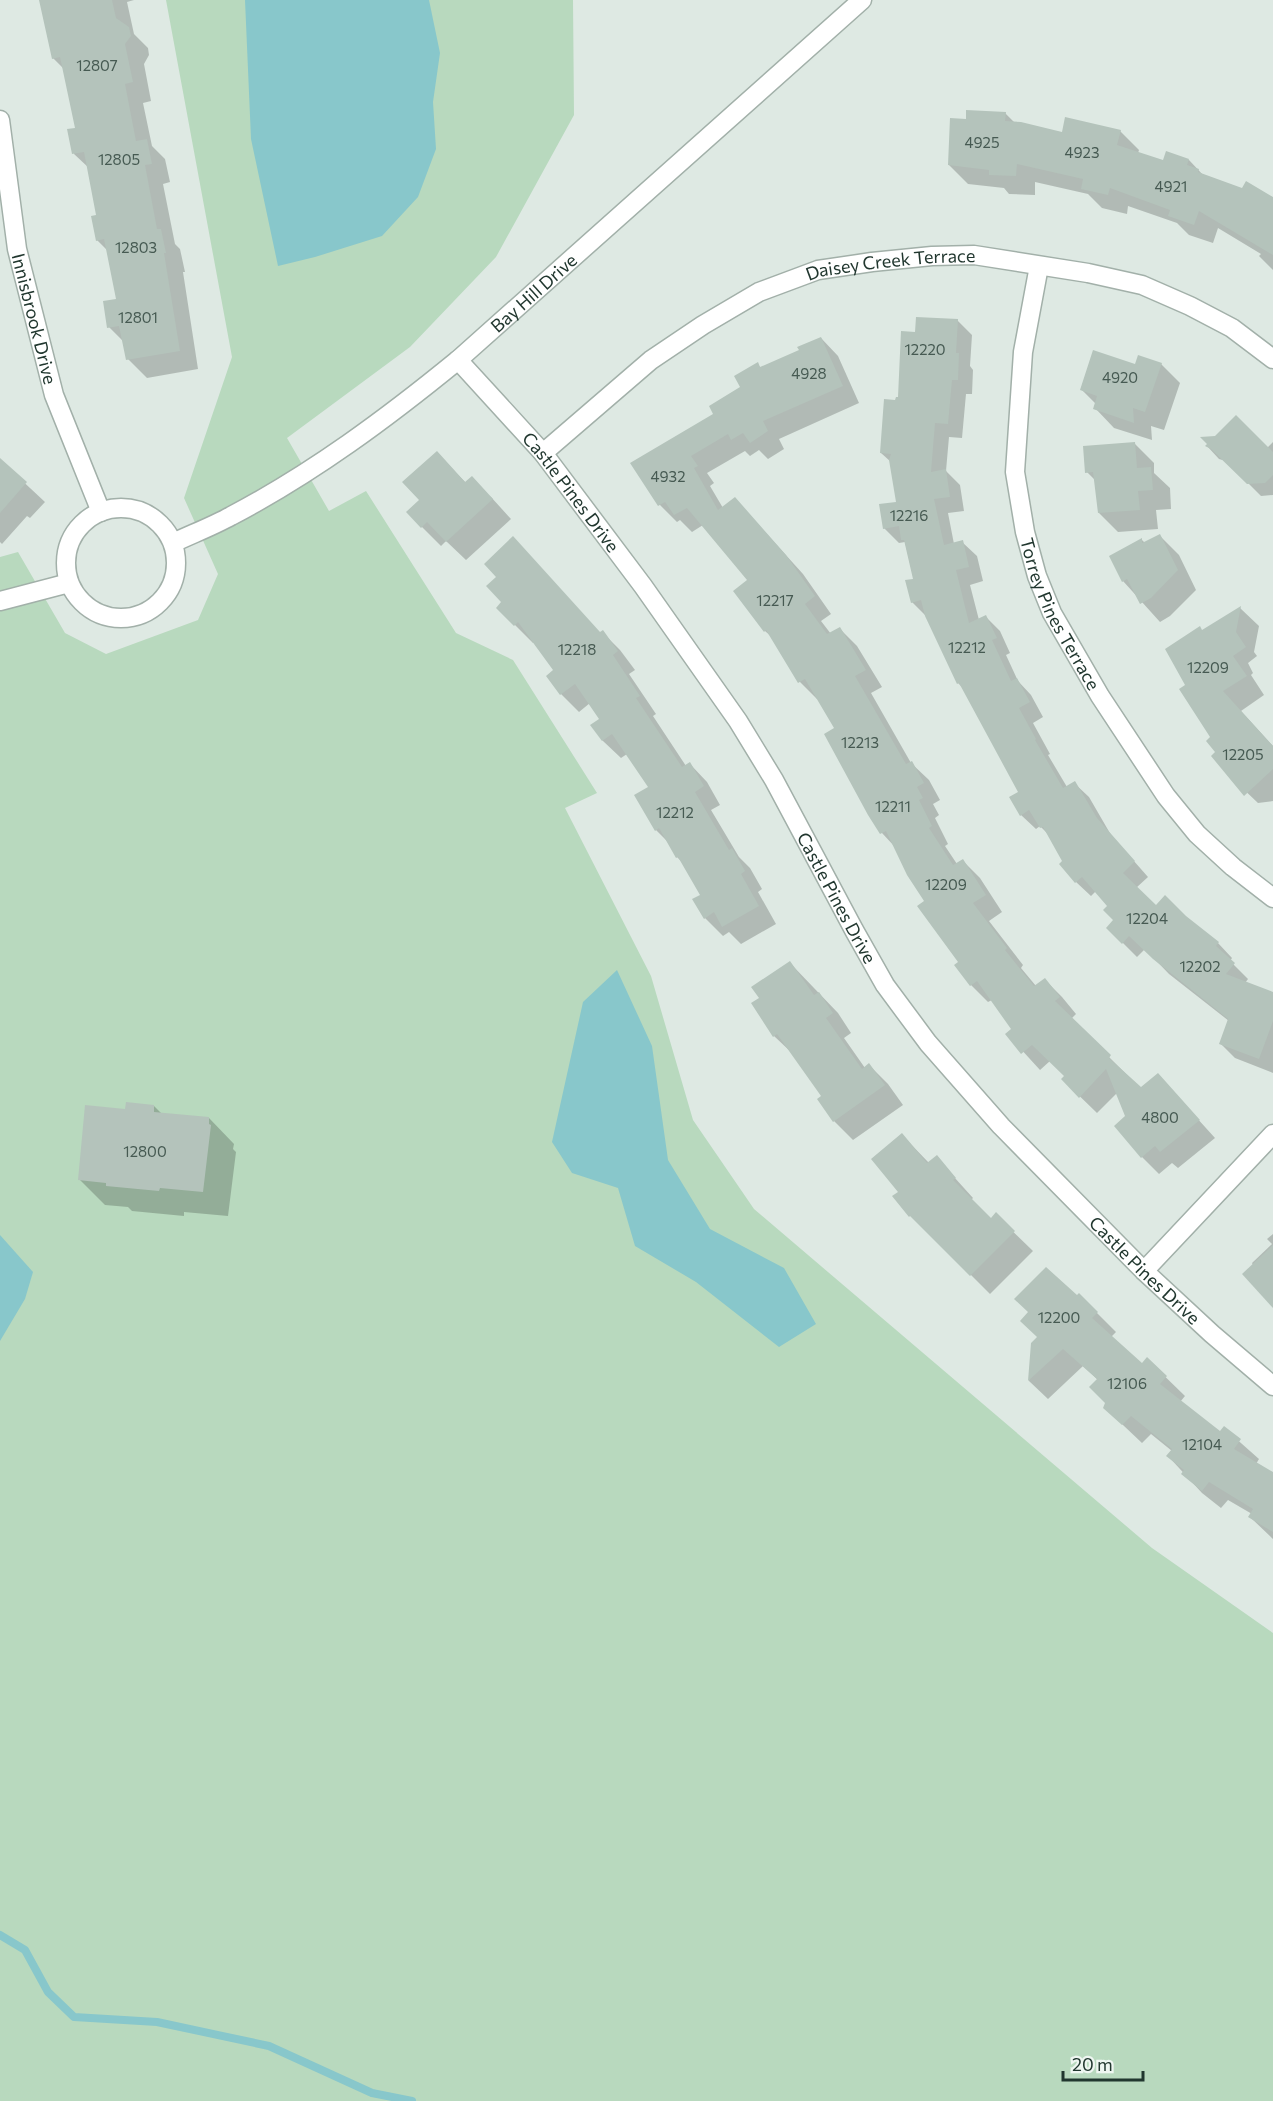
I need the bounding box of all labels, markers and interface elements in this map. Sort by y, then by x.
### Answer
house number: 12807 [76,56,118,74]
house number: 4925 [965,133,1000,151]
house number: 4923 [1065,143,1099,161]
house number: 12805 [98,150,140,168]
house number: 4921 [1155,177,1187,195]
house number: 12803 [115,238,157,256]
street label: Daisey Creek Terrace [802,244,976,285]
street label: Bay Hill Drive [486,249,581,337]
street label: Innisbrook Drive [7,251,62,387]
house number: 12801 [118,308,158,326]
house number: 12220 [904,340,946,358]
house number: 4928 [791,364,827,382]
house number: 4920 [1102,368,1138,386]
street label: Castle Pines Drive [518,427,624,556]
house number: 4932 [651,467,685,485]
house number: 12216 [890,506,928,524]
street label: Torrey Pines Terrace [1016,535,1105,694]
house number: 12217 [756,591,794,609]
house number: 12212 [948,638,986,656]
house number: 12218 [558,640,596,658]
house number: 12209 [1187,658,1229,676]
house number: 12213 [841,733,879,751]
house number: 12205 [1222,745,1264,763]
house number: 12211 [875,797,911,815]
house number: 12212 [656,803,694,821]
street label: Castle Pines Drive [793,828,881,967]
house number: 12209 [925,875,967,893]
house number: 12204 [1126,909,1168,927]
house number: 12202 [1179,957,1221,975]
house number: 4800 [1141,1108,1179,1126]
house number: 12800 [123,1142,167,1160]
street label: Castle Pines Drive [1085,1211,1205,1329]
house number: 12200 [1038,1308,1080,1326]
house number: 12106 [1107,1374,1147,1392]
house number: 12104 [1182,1435,1222,1453]
scale bar [1063,2044,1142,2082]
text: 20 m [1072,2053,1113,2075]

